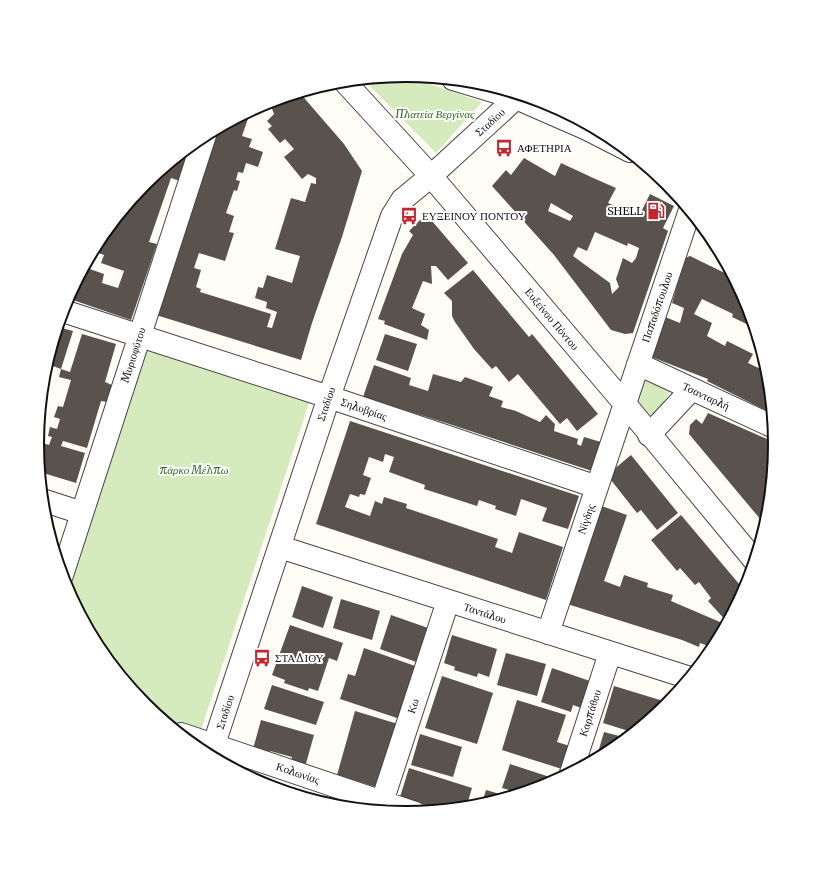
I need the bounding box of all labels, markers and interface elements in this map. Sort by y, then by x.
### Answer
street label: Σταδίου [472,105,508,139]
park label: Πλατεία Βεργίνας [396,107,475,121]
bus stop icon: ΑΦΕΤΗΡΙΑ [494,138,514,158]
place label: ΑΦΕΤΗΡΙΑ [517,141,572,155]
fuel station icon: SHELL [646,201,666,221]
place label: SHELL [607,204,643,218]
bus stop icon: ΕΥΞΕΙΝΟΥ ΠΟΝΤΟΥ [399,206,419,226]
place label: ΕΥΞΕΙΝΟΥ ΠΟΝΤΟΥ [422,209,526,223]
street label: Παπαδόπουλου [638,269,676,344]
street label: Ευξείνου Πόντου [522,285,582,353]
street label: Μυριοφύτου [117,325,149,384]
street label: Τσανταρλή [680,379,732,413]
street label: Σταδίου [314,384,339,423]
street label: Σηλυβρίας [339,395,390,424]
park label: πάρκο Μέλπω [160,463,229,477]
street label: Νίγδης [574,501,598,536]
street label: Ταντάλου [462,600,509,627]
bus stop icon: ΣΤΑΔΙΟΥ [252,648,272,668]
place label: ΣΤΑΔΙΟΥ [275,651,324,665]
street label: Καρπάθου [576,687,604,738]
street label: Σταδίου [213,692,237,731]
street label: Κω [404,697,422,715]
street label: Κολωνίας [274,759,322,787]

